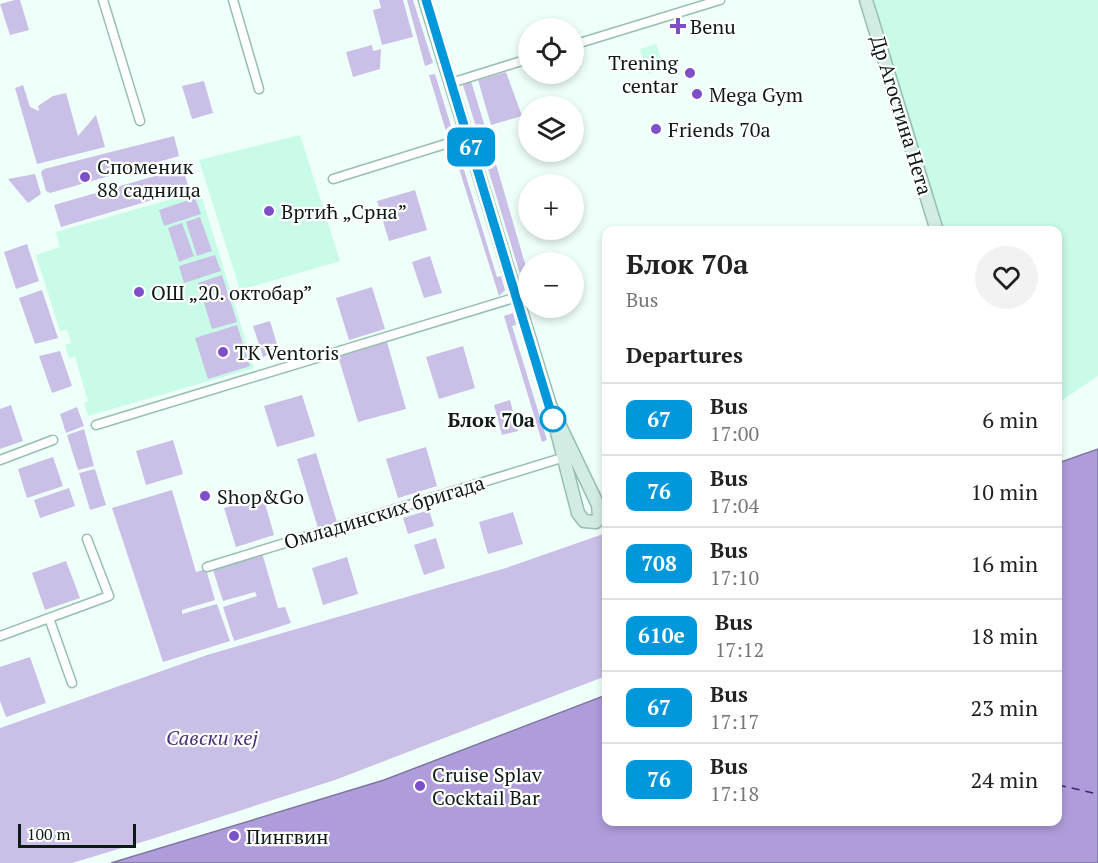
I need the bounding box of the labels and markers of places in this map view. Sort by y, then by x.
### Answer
place label: Benu [690,13,736,40]
marker: Benu [671,19,685,33]
place label: Trening centar [608,49,678,99]
marker: Trening centar [683,66,697,80]
place label: Mega Gym [709,81,803,108]
marker: Mega Gym [690,87,704,101]
place label: Friends 70a [668,116,771,143]
marker: Friends 70a [649,122,663,136]
place label: Споменик 88 садница [97,153,201,203]
marker: Споменик 88 садница [78,170,92,184]
place label: Вртић „Срна” [281,198,407,225]
marker: Вртић „Срна” [262,204,276,218]
place label: ОШ „20. октобар” [151,279,312,306]
marker: ОШ „20. октобар” [132,285,146,299]
place label: TK Ventoris [235,339,339,366]
marker: TK Ventoris [216,345,230,359]
place label: Блок 70а [447,406,535,433]
marker: Блок 70а [540,406,566,432]
place label: Shop&Go [217,483,304,510]
marker: Shop&Go [198,489,212,503]
place label: Cruise Splav Cocktail Bar [432,761,543,811]
marker: Cruise Splav Cocktail Bar [413,779,427,793]
place label: Пингвин [246,823,329,850]
marker: Пингвин [227,829,241,843]

